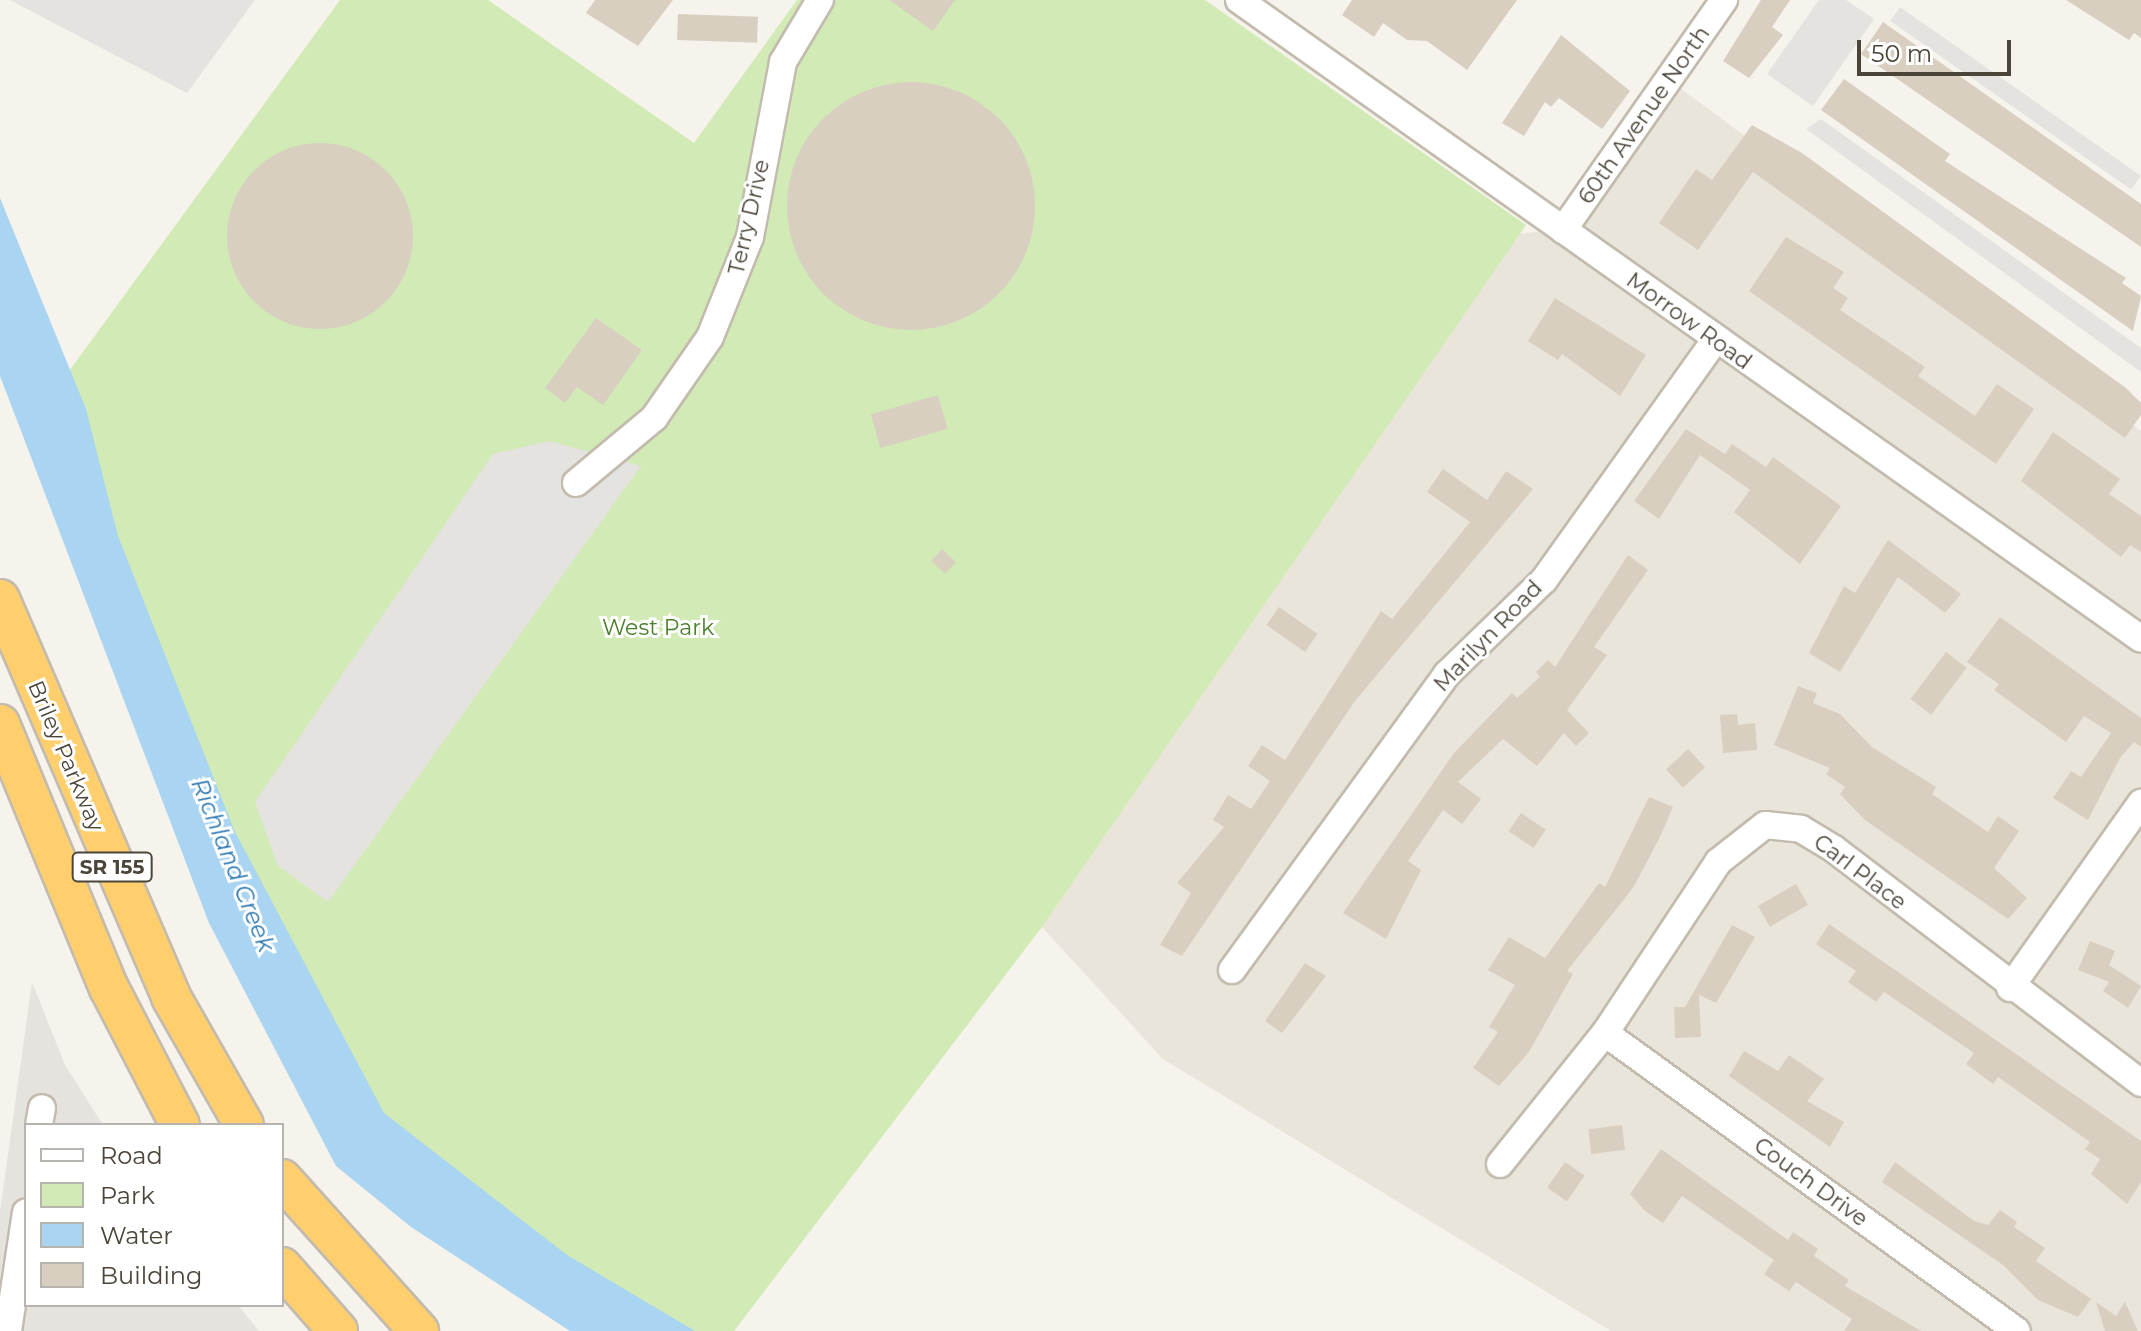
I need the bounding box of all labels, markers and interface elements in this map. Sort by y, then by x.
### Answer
street label: 60th Avenue North [1573,21,1715,209]
scale bar [1861,24,2015,74]
text: 50 m [1871,39,1932,68]
street label: Terry Drive [723,157,775,277]
street label: Morrow Road [1621,267,1757,375]
street label: Marilyn Road [1428,575,1548,697]
park label: West Park [602,615,714,641]
street label: Briley Parkway [22,677,110,835]
water label: Richland Creek [185,774,281,956]
street label: Carl Place [1809,829,1911,915]
road number: SR 155 [70,851,154,883]
legend [24,1123,284,1307]
street label: Couch Drive [1749,1132,1873,1232]
text: Road [100,1141,163,1170]
text: Park [100,1181,155,1210]
text: Water [100,1221,173,1250]
text: Building [100,1261,203,1290]

